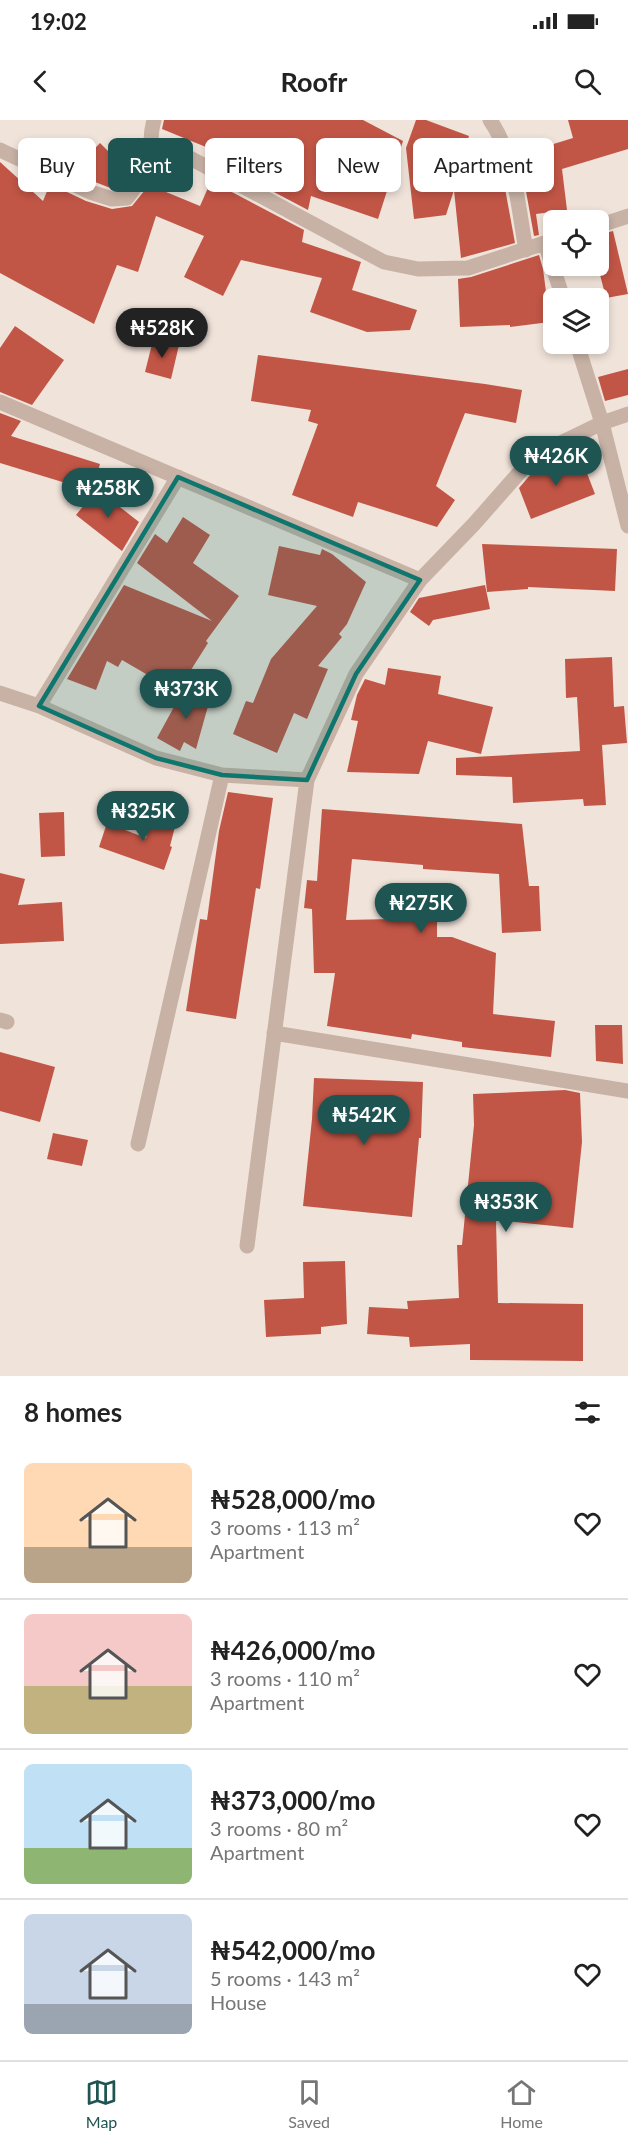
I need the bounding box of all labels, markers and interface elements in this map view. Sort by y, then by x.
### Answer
text: 19:02 [30,8,87,35]
icon: back [24,65,57,98]
text: Roofr [281,65,347,98]
icon: search [571,65,604,98]
chip: Buy [18,138,96,192]
chip: Rent [108,138,193,192]
chip: Filters [205,138,304,192]
chip: New [316,138,401,192]
chip: Apartment [413,138,554,192]
map controls [543,210,609,354]
button: locate [543,210,609,276]
button: layers [543,288,609,354]
pin: ₦528K [120,308,204,359]
text: ₦528K [130,315,194,339]
pin: ₦426K [514,436,598,487]
text: ₦426K [524,443,588,467]
pin: ₦258K [66,468,150,519]
text: ₦258K [76,475,140,499]
pin: ₦373K [144,669,228,720]
text: ₦373K [154,676,218,700]
pin: ₦325K [101,791,185,842]
text: ₦325K [111,798,175,822]
pin: ₦275K [379,883,463,934]
text: ₦275K [389,890,453,914]
pin: ₦542K [322,1095,406,1146]
text: ₦542K [332,1102,396,1126]
pin: ₦353K [464,1182,548,1233]
text: ₦353K [474,1189,538,1213]
text: 8 homes [24,1396,122,1428]
icon: filters [571,1396,604,1429]
text: ₦528,000/mo [210,1483,375,1515]
icon: home [72,1487,144,1559]
icon: heart [571,1507,604,1540]
text: 3 rooms · 113 m² [210,1515,360,1539]
text: Apartment [210,1539,304,1563]
text: ₦426,000/mo [210,1634,375,1666]
icon: home [72,1638,144,1710]
icon: heart [571,1658,604,1691]
text: 3 rooms · 110 m² [210,1666,360,1690]
text: Apartment [210,1690,304,1714]
text: ₦373,000/mo [210,1784,375,1816]
icon: home [72,1788,144,1860]
icon: heart [571,1808,604,1841]
text: 3 rooms · 80 m² [210,1816,348,1840]
text: Apartment [210,1840,304,1864]
text: ₦542,000/mo [210,1934,375,1966]
icon: home [72,1938,144,2010]
icon: heart [571,1958,604,1991]
text: 5 rooms · 143 m² [210,1966,360,1990]
text: House [210,1990,267,2014]
tab: Map [85,2076,118,2131]
tab: Saved [288,2076,330,2131]
tab: Home [500,2076,543,2131]

